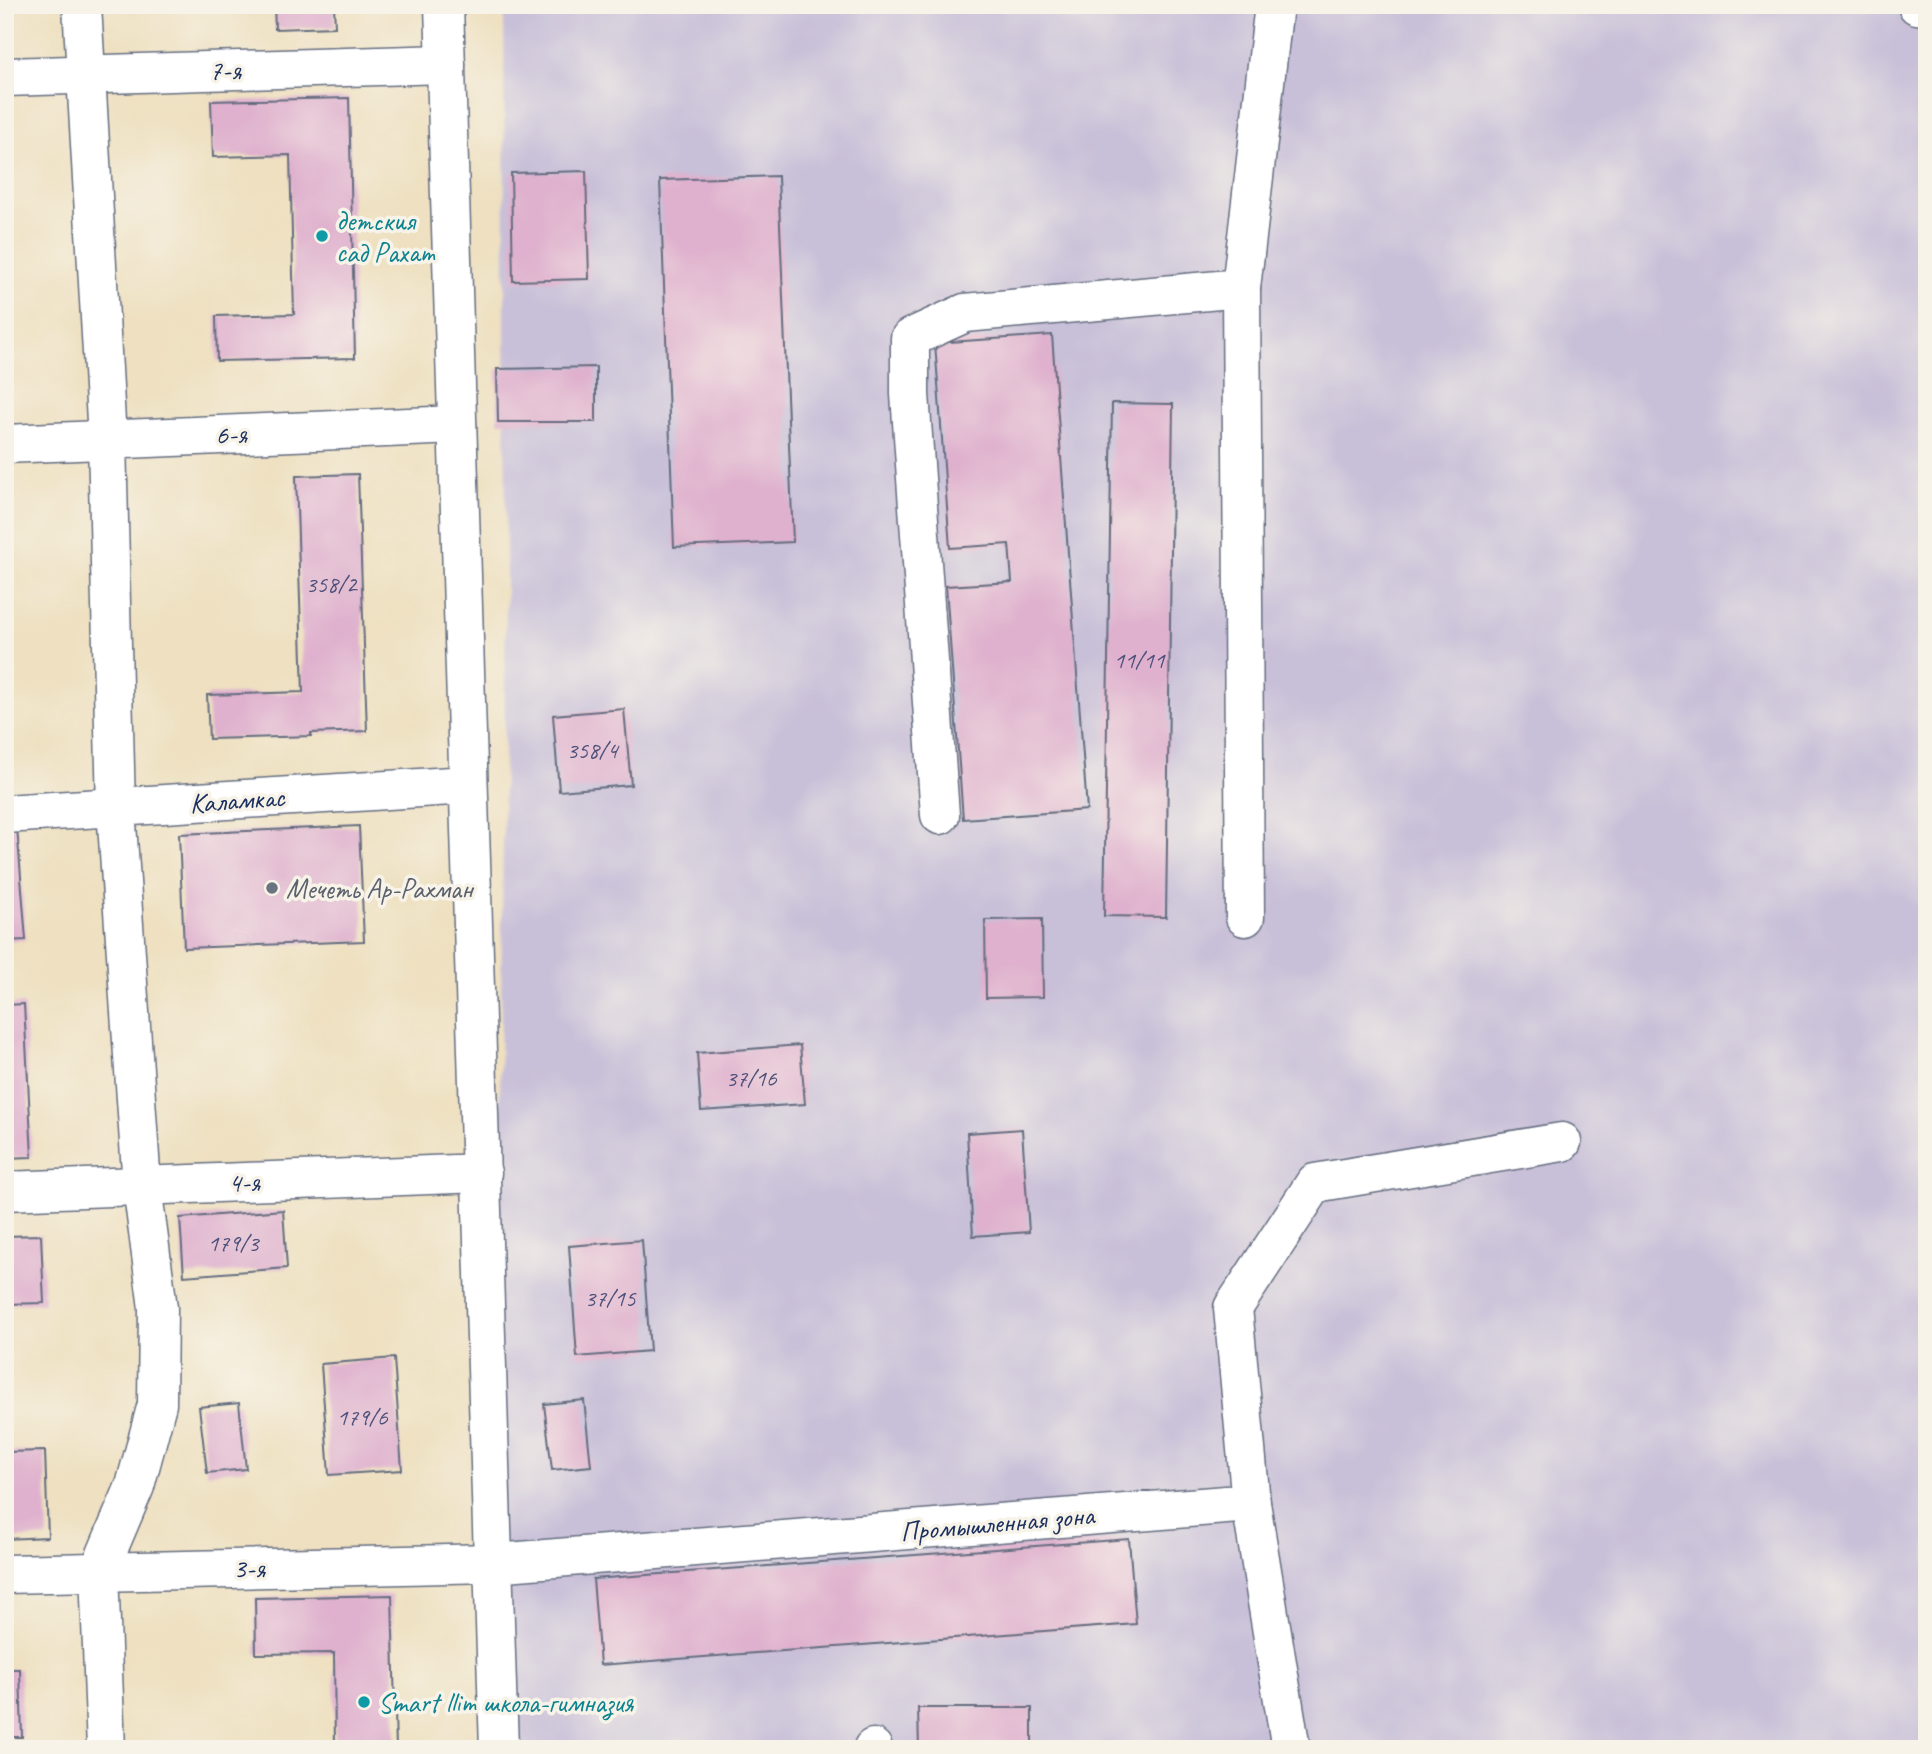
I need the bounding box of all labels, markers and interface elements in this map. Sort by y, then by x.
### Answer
street label: 7-я [209,52,242,88]
place label: детския сад Рахат [336,203,435,270]
marker: детския сад Рахат [314,228,330,244]
street label: 6-я [214,416,248,452]
house number: 358/2 [305,569,359,599]
house number: 11/11 [1113,645,1166,675]
house number: 358/4 [566,735,620,765]
street label: Каламкас [188,779,288,821]
place label: Мечеть Ар-Рахман [286,871,475,906]
marker: Мечеть Ар-Рахман [264,880,280,896]
house number: 37/16 [725,1063,778,1093]
street label: 4-я [227,1164,261,1200]
house number: 179/3 [207,1228,261,1258]
house number: 37/15 [584,1283,637,1313]
house number: 179/6 [336,1402,389,1432]
street label: Промышленная зона [899,1497,1097,1549]
street label: 3-я [233,1550,266,1586]
place label: Smart llim школа-гимназия [378,1685,634,1721]
marker: Smart llim школа-гимназия [356,1694,372,1710]

